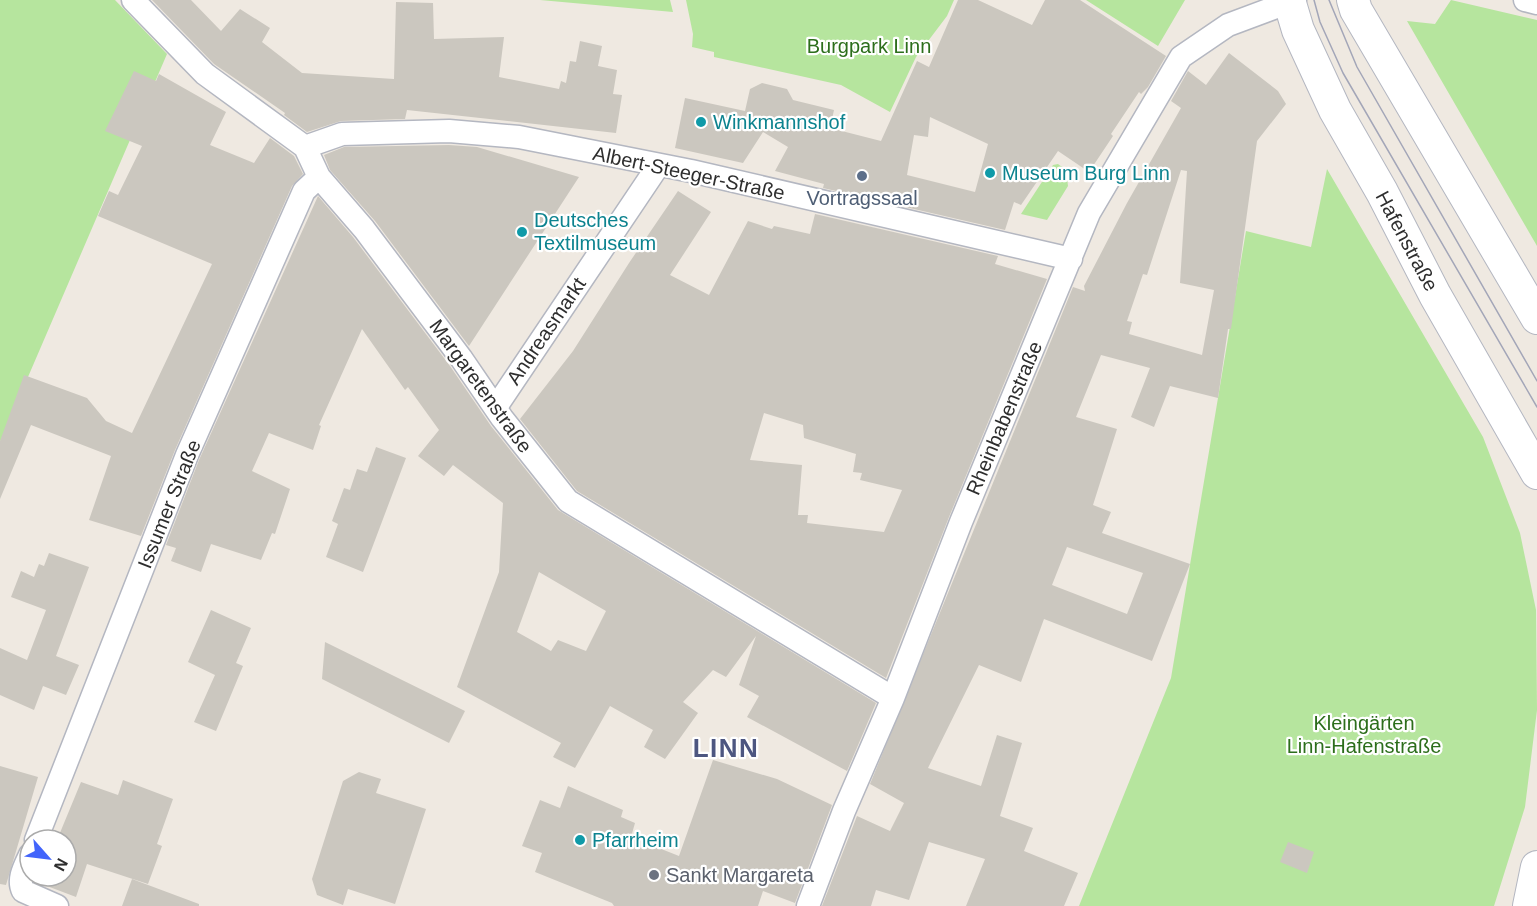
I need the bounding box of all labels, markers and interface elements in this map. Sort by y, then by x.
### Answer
park label: Burgpark Linn [807,35,931,57]
place label: Winkmannshof [713,111,846,133]
marker: Winkmannshof [694,115,708,129]
street label: Albert-Steeger-Straße [591,142,787,204]
place label: Museum Burg Linn [1002,162,1170,184]
marker: Museum Burg Linn [983,166,997,180]
marker: Vortragssaal [855,169,869,183]
place label: Vortragssaal [806,187,918,209]
street label: Hafenstraße [1371,187,1443,295]
place label: Deutsches Textilmuseum [534,209,656,254]
marker: Deutsches Textilmuseum [515,225,529,239]
street label: Andreasmarkt [502,273,590,389]
street label: Margaretenstraße [425,315,537,457]
street label: Rheinbabenstraße [962,338,1046,498]
street label: Issumer Straße [133,437,205,571]
park label: Kleingärten Linn-Hafenstraße [1287,712,1441,757]
district label: LINN [693,733,759,763]
north arrow [18,828,78,888]
place label: Pfarrheim [592,829,679,851]
marker: Pfarrheim [573,833,587,847]
text: N [51,856,71,874]
place label: Sankt Margareta [666,864,815,886]
marker: Sankt Margareta [647,868,661,882]

